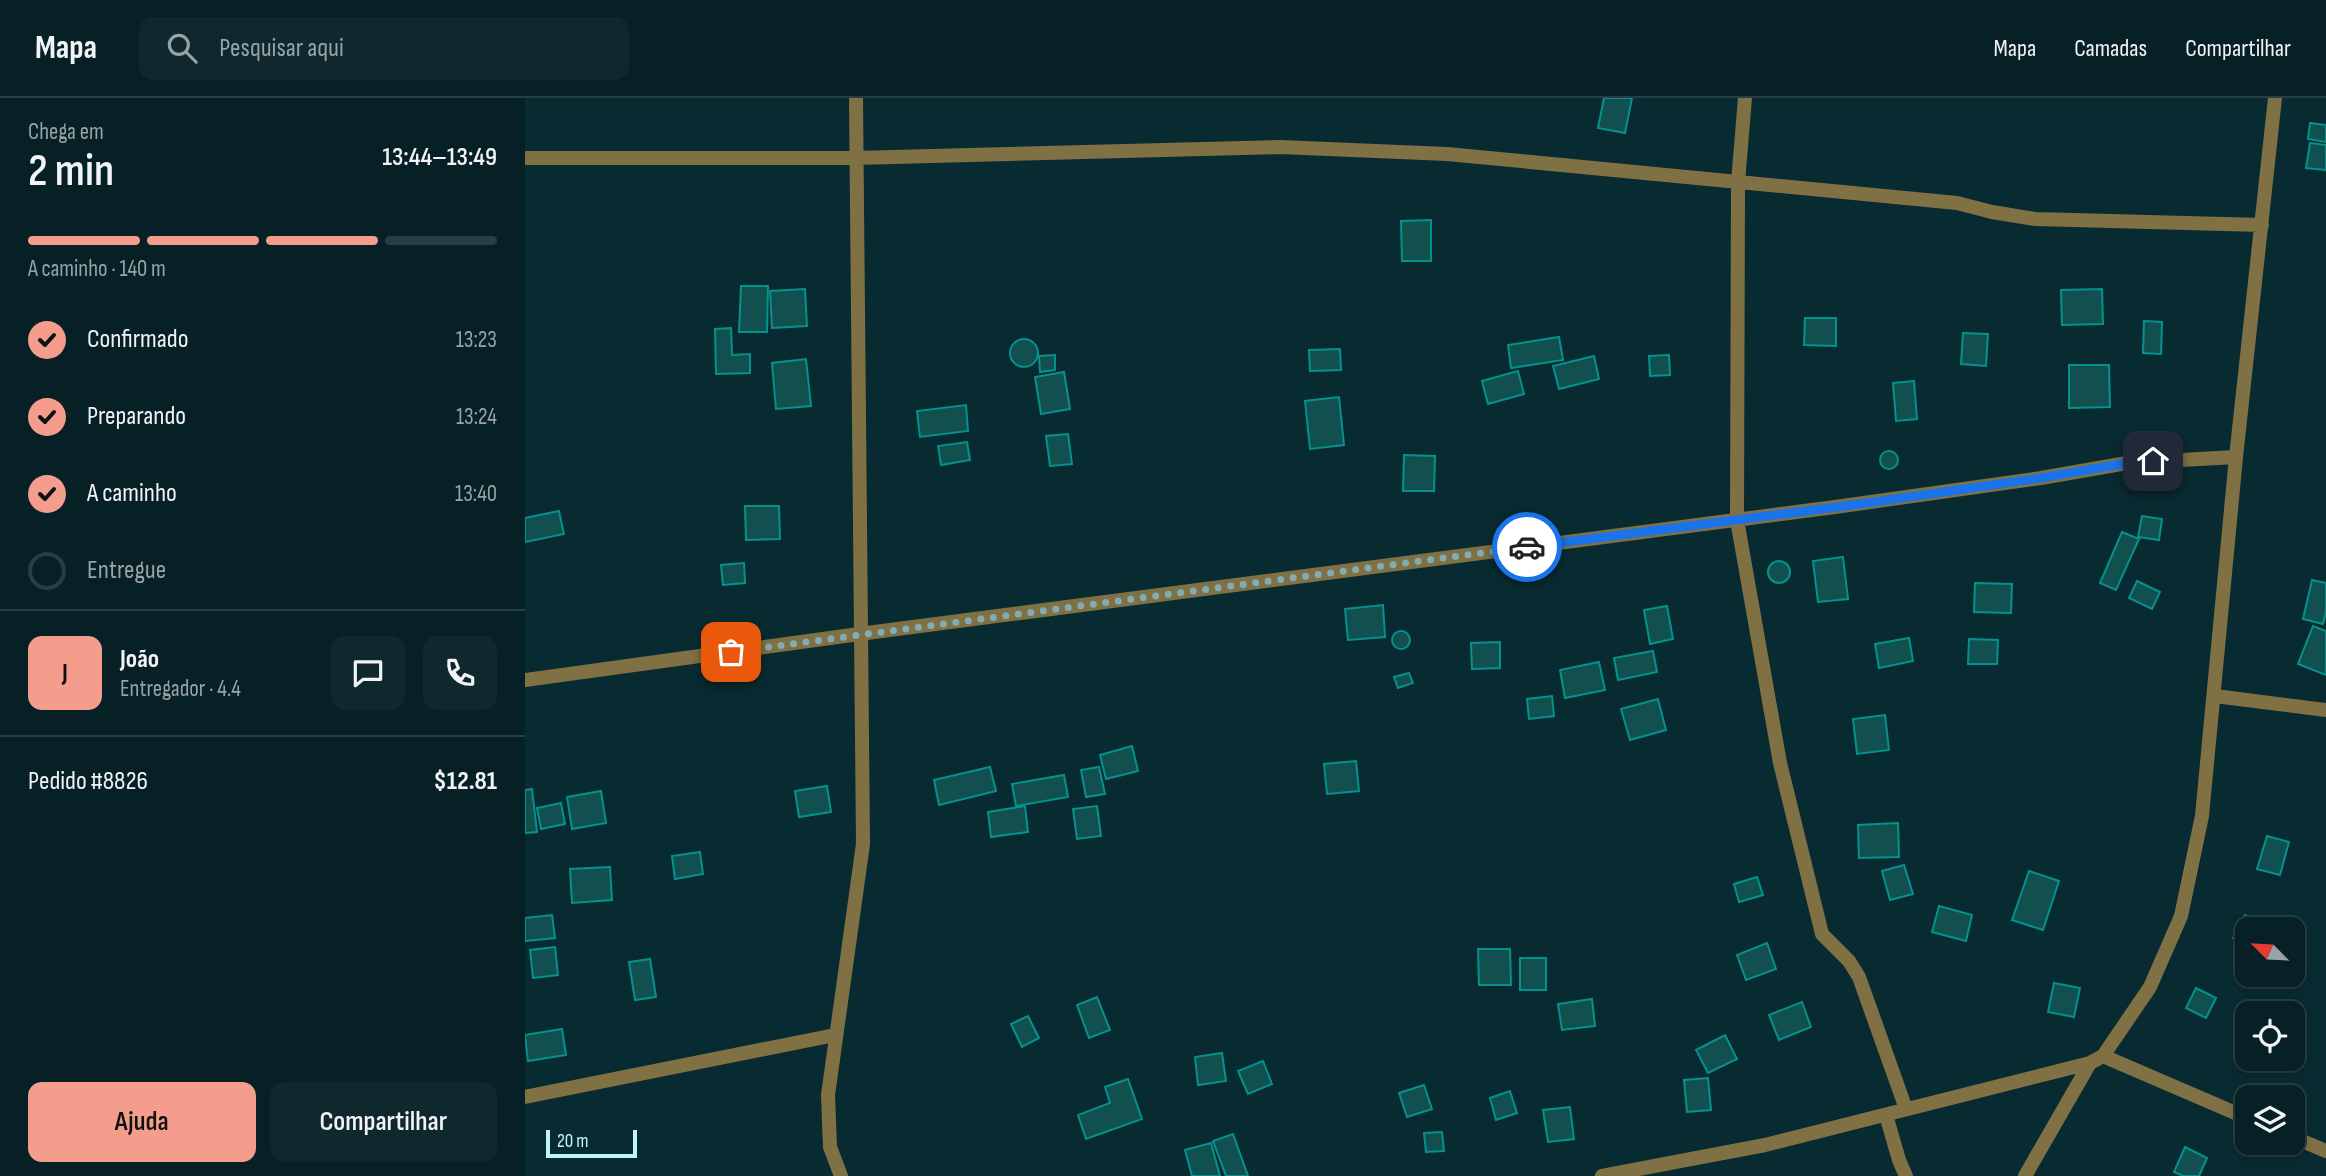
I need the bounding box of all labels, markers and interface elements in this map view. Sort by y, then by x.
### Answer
search box [139,17,629,80]
text: Mapa [35,28,97,68]
icon: search [163,29,201,67]
text: Pesquisar aqui [219,33,344,64]
text: Mapa [1994,34,2036,63]
text: Camadas [2074,34,2147,63]
text: Compartilhar [2185,34,2291,63]
text: Chega em [28,118,104,146]
text: 13:44–13:49 [382,142,497,173]
text: 2 min [28,144,114,199]
text: A caminho · 140 m [28,255,166,283]
icon: check [28,321,66,359]
text: Confirmado [87,324,188,355]
text: 13:23 [456,326,497,354]
icon: check [28,398,66,436]
text: Preparando [87,401,186,432]
text: 13:24 [456,403,497,431]
pin [2123,431,2183,491]
icon: home [2134,442,2172,480]
icon: check [28,475,66,513]
text: A caminho [87,478,177,509]
text: 13:40 [455,480,497,508]
courier [1492,512,1562,582]
icon: car [1508,528,1546,566]
text: Entregue [87,555,166,586]
pin [701,622,761,682]
icon: bag [712,633,750,671]
button: chat [331,636,405,710]
button: phone [423,636,497,710]
text: João [120,644,159,675]
text: J [62,658,68,689]
text: Entregador · 4.4 [120,675,241,703]
text: Pedido #8826 [28,766,148,797]
text: $12.81 [433,766,497,797]
north arrow [2235,917,2305,987]
map controls [2235,917,2305,1155]
button: locate [2235,1001,2305,1071]
button: Ajuda [28,1082,256,1162]
button: Compartilhar [270,1082,497,1162]
button: layers [2235,1085,2305,1155]
scale bar [546,1127,637,1159]
text: 20 m [557,1130,589,1153]

